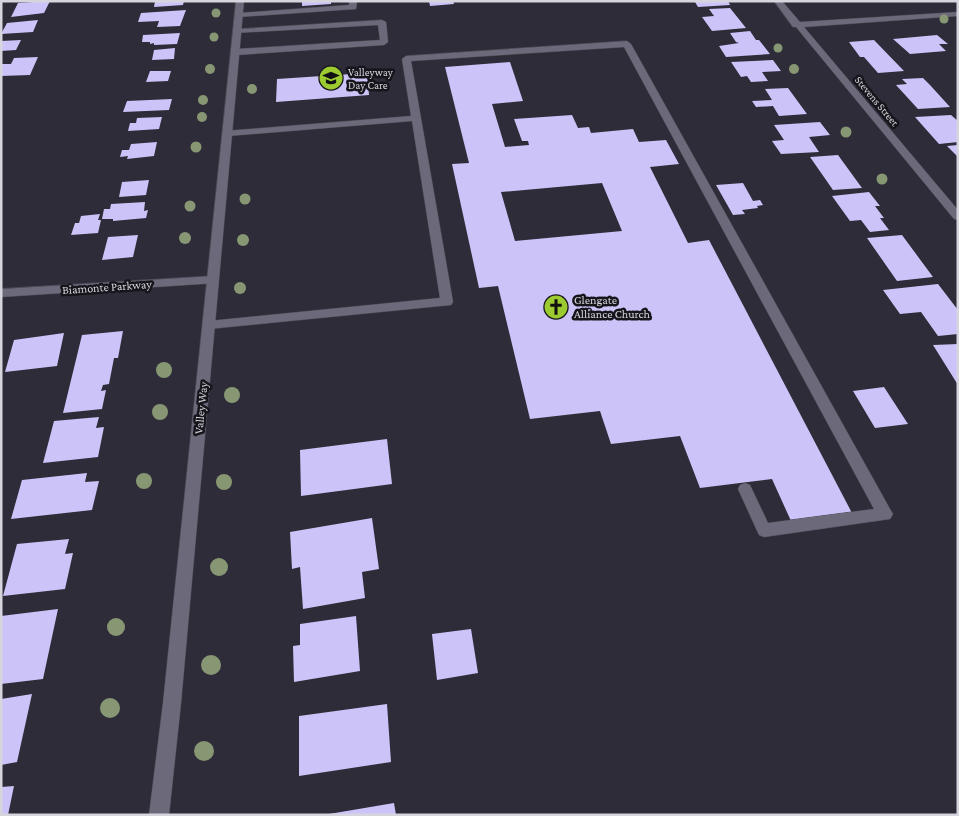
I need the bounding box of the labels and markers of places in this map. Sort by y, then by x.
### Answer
school or university icon: Valleyway Day Care [318,65,344,91]
place label: Valleyway Day Care [348,66,394,92]
place label: Glengate Alliance Church [574,293,651,321]
church icon: Glengate Alliance Church [543,294,569,320]

